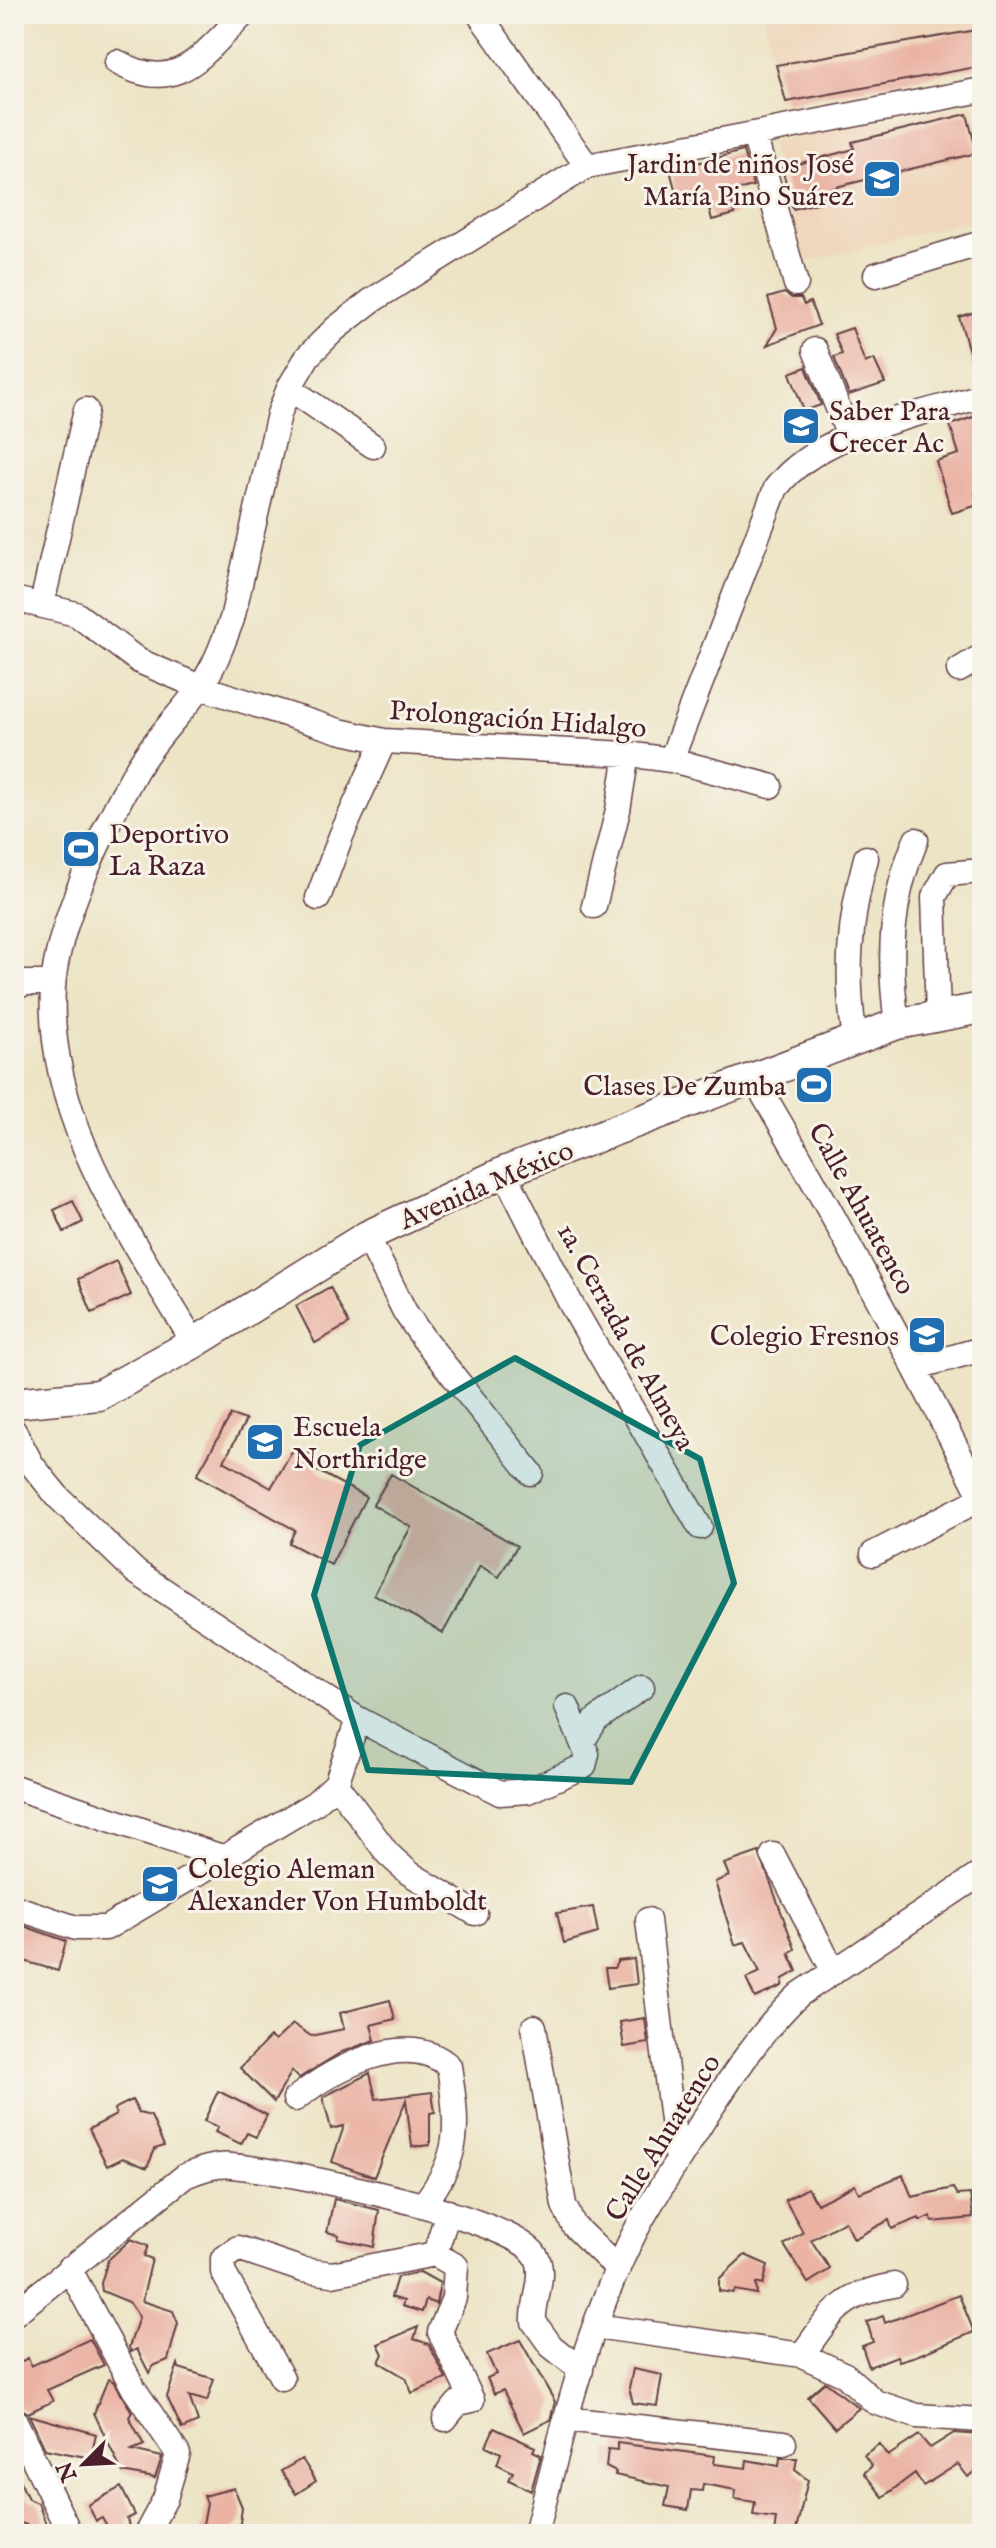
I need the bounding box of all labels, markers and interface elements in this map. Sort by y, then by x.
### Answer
place label: Jardin de niños José María Pino Suárez [624,148,854,215]
school or university icon: Jardin de niños José María Pino Suárez [861,158,903,200]
place label: Saber Para Crecer Ac [829,395,951,462]
school or university icon: Saber Para Crecer Ac [780,405,822,447]
street label: Prolongación Hidalgo [388,694,648,747]
place label: Deportivo La Raza [109,818,229,885]
sports icon: Deportivo La Raza [60,828,102,870]
sports icon: Clases De Zumba [793,1064,835,1106]
place label: Clases De Zumba [583,1070,787,1105]
street label: Calle Ahuatenco [799,1117,922,1301]
street label: Avenida México [394,1134,579,1239]
street label: 1a. Cerrada de Almeya [548,1218,702,1458]
school or university icon: Colegio Fresnos [906,1314,948,1356]
place label: Colegio Fresnos [710,1320,899,1355]
place label: Escuela Northridge [293,1411,427,1478]
school or university icon: Escuela Northridge [244,1421,286,1463]
place label: Colegio Aleman Alexander Von Humboldt [187,1853,487,1920]
school or university icon: Colegio Aleman Alexander Von Humboldt [139,1863,181,1905]
street label: Calle Ahuatenco [599,2048,730,2229]
north arrow [44,2424,124,2504]
text: N [51,2457,85,2487]

